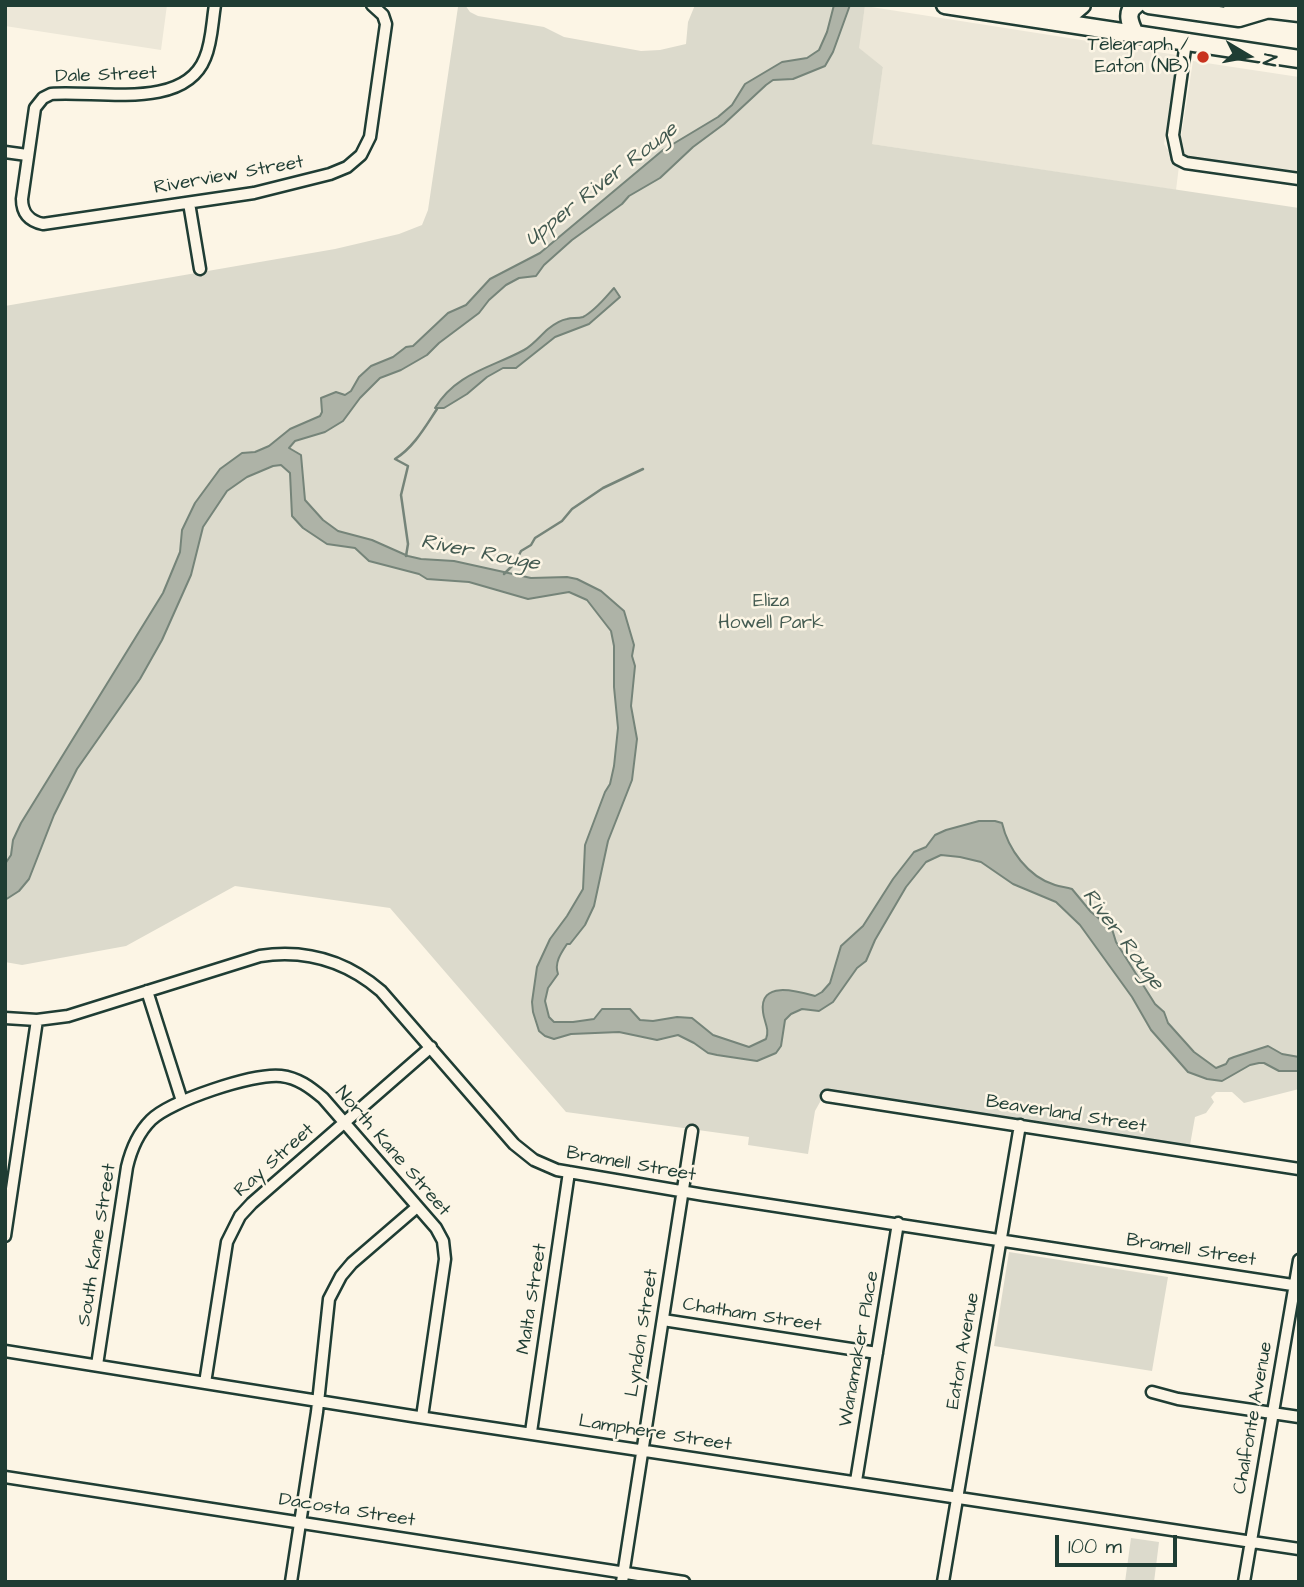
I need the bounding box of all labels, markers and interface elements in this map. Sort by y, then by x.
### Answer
north arrow [1213,21,1283,91]
place label: Telegraph / Eaton (NB) [1087,35,1189,79]
marker: Telegraph / Eaton (NB) [1195,49,1211,65]
text: N [1255,52,1284,68]
street label: Dale Street [55,63,157,89]
water label: Upper River Rouge [521,118,683,252]
street label: Riverview Street [152,152,306,200]
water label: River Rouge [419,530,541,578]
park label: Eliza Howell Park [718,591,824,635]
water label: River Rouge [1076,884,1168,996]
street label: North Kane Street [329,1082,455,1222]
street label: Beaverland Street [984,1091,1148,1139]
street label: Ray Street [230,1119,320,1203]
street label: Bramell Street [565,1142,697,1188]
street label: South Kane Street [74,1162,122,1328]
street label: Bramell Street [1125,1230,1257,1272]
street label: Malta Street [513,1242,553,1356]
street label: Lyndon Street [622,1267,664,1399]
street label: Wanamaker Place [835,1269,885,1429]
street label: Eaton Avenue [943,1291,985,1411]
street label: Chatham Street [681,1294,823,1338]
street label: Chalfonte Avenue [1229,1340,1279,1496]
street label: Lamphere Street [577,1411,733,1457]
street label: Dacosta Street [277,1489,417,1533]
scale bar [1059,1520,1182,1564]
text: 100 m [1068,1532,1122,1561]

